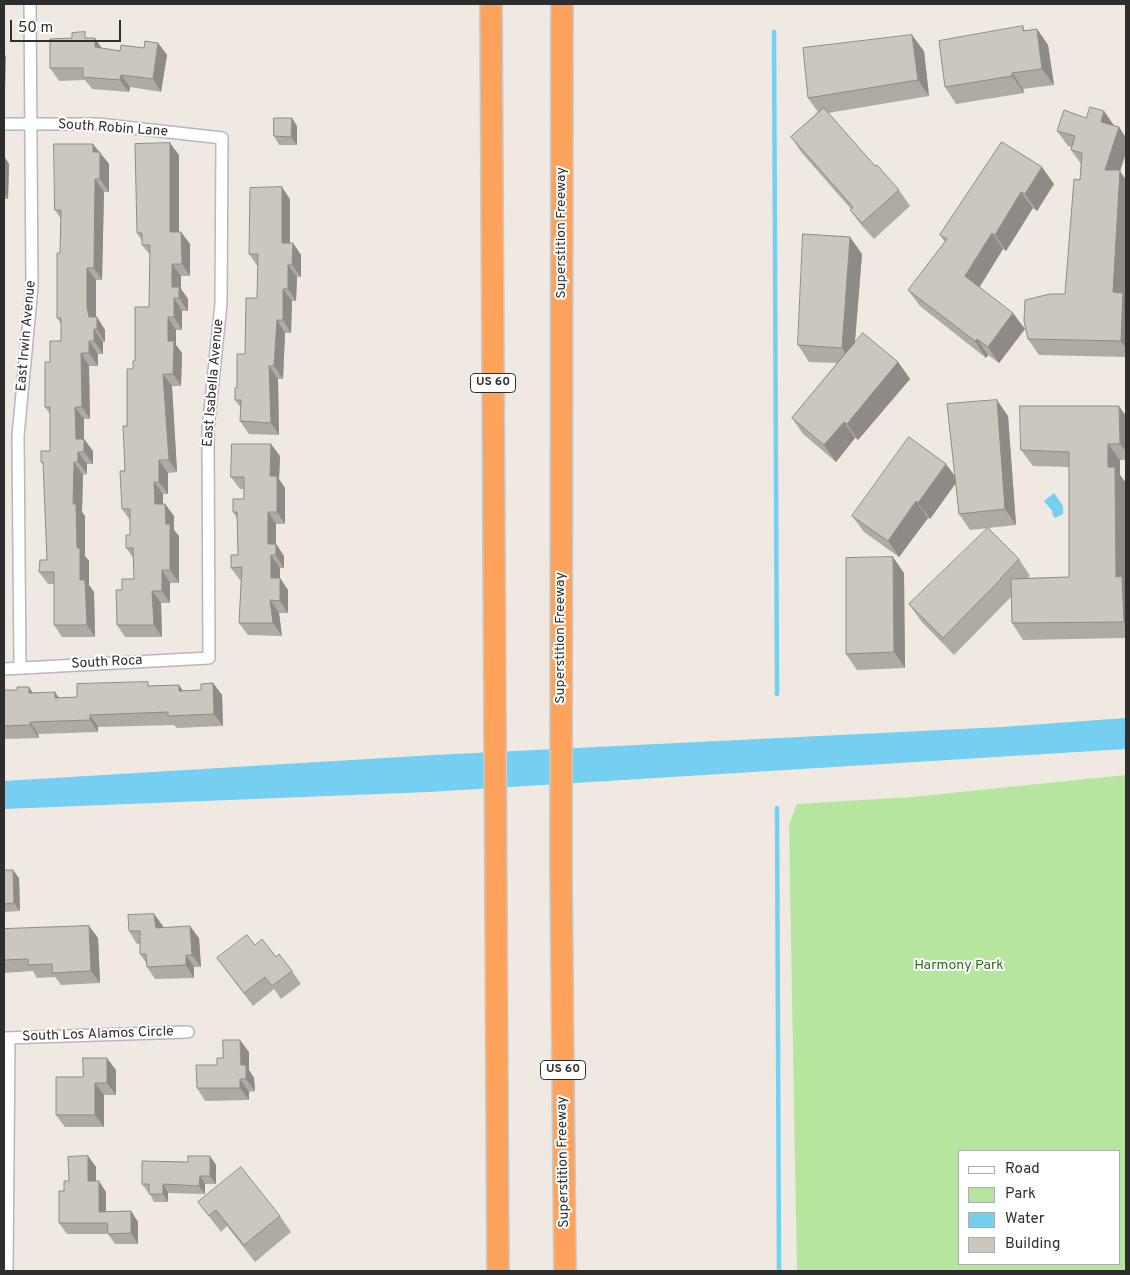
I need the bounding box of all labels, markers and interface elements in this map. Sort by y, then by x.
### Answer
scale bar [12,10,124,42]
text: 50 m [18,19,53,38]
street label: South Robin Lane [57,117,169,141]
street label: Superstition Freeway [554,167,570,299]
street label: East Irwin Avenue [14,280,40,392]
street label: East Isabella Avenue [200,318,228,448]
road number: US 60 [470,373,516,392]
street label: Superstition Freeway [553,572,569,704]
street label: South Roca [71,653,143,673]
park label: Harmony Park [914,958,1004,974]
street label: South Los Alamos Circle [22,1024,174,1046]
road number: US 60 [540,1060,586,1080]
street label: Superstition Freeway [554,1096,574,1228]
legend [958,1150,1120,1265]
text: Road [1005,1160,1040,1179]
text: Park [1005,1185,1036,1204]
text: Water [1005,1210,1044,1229]
text: Building [1005,1235,1060,1254]

